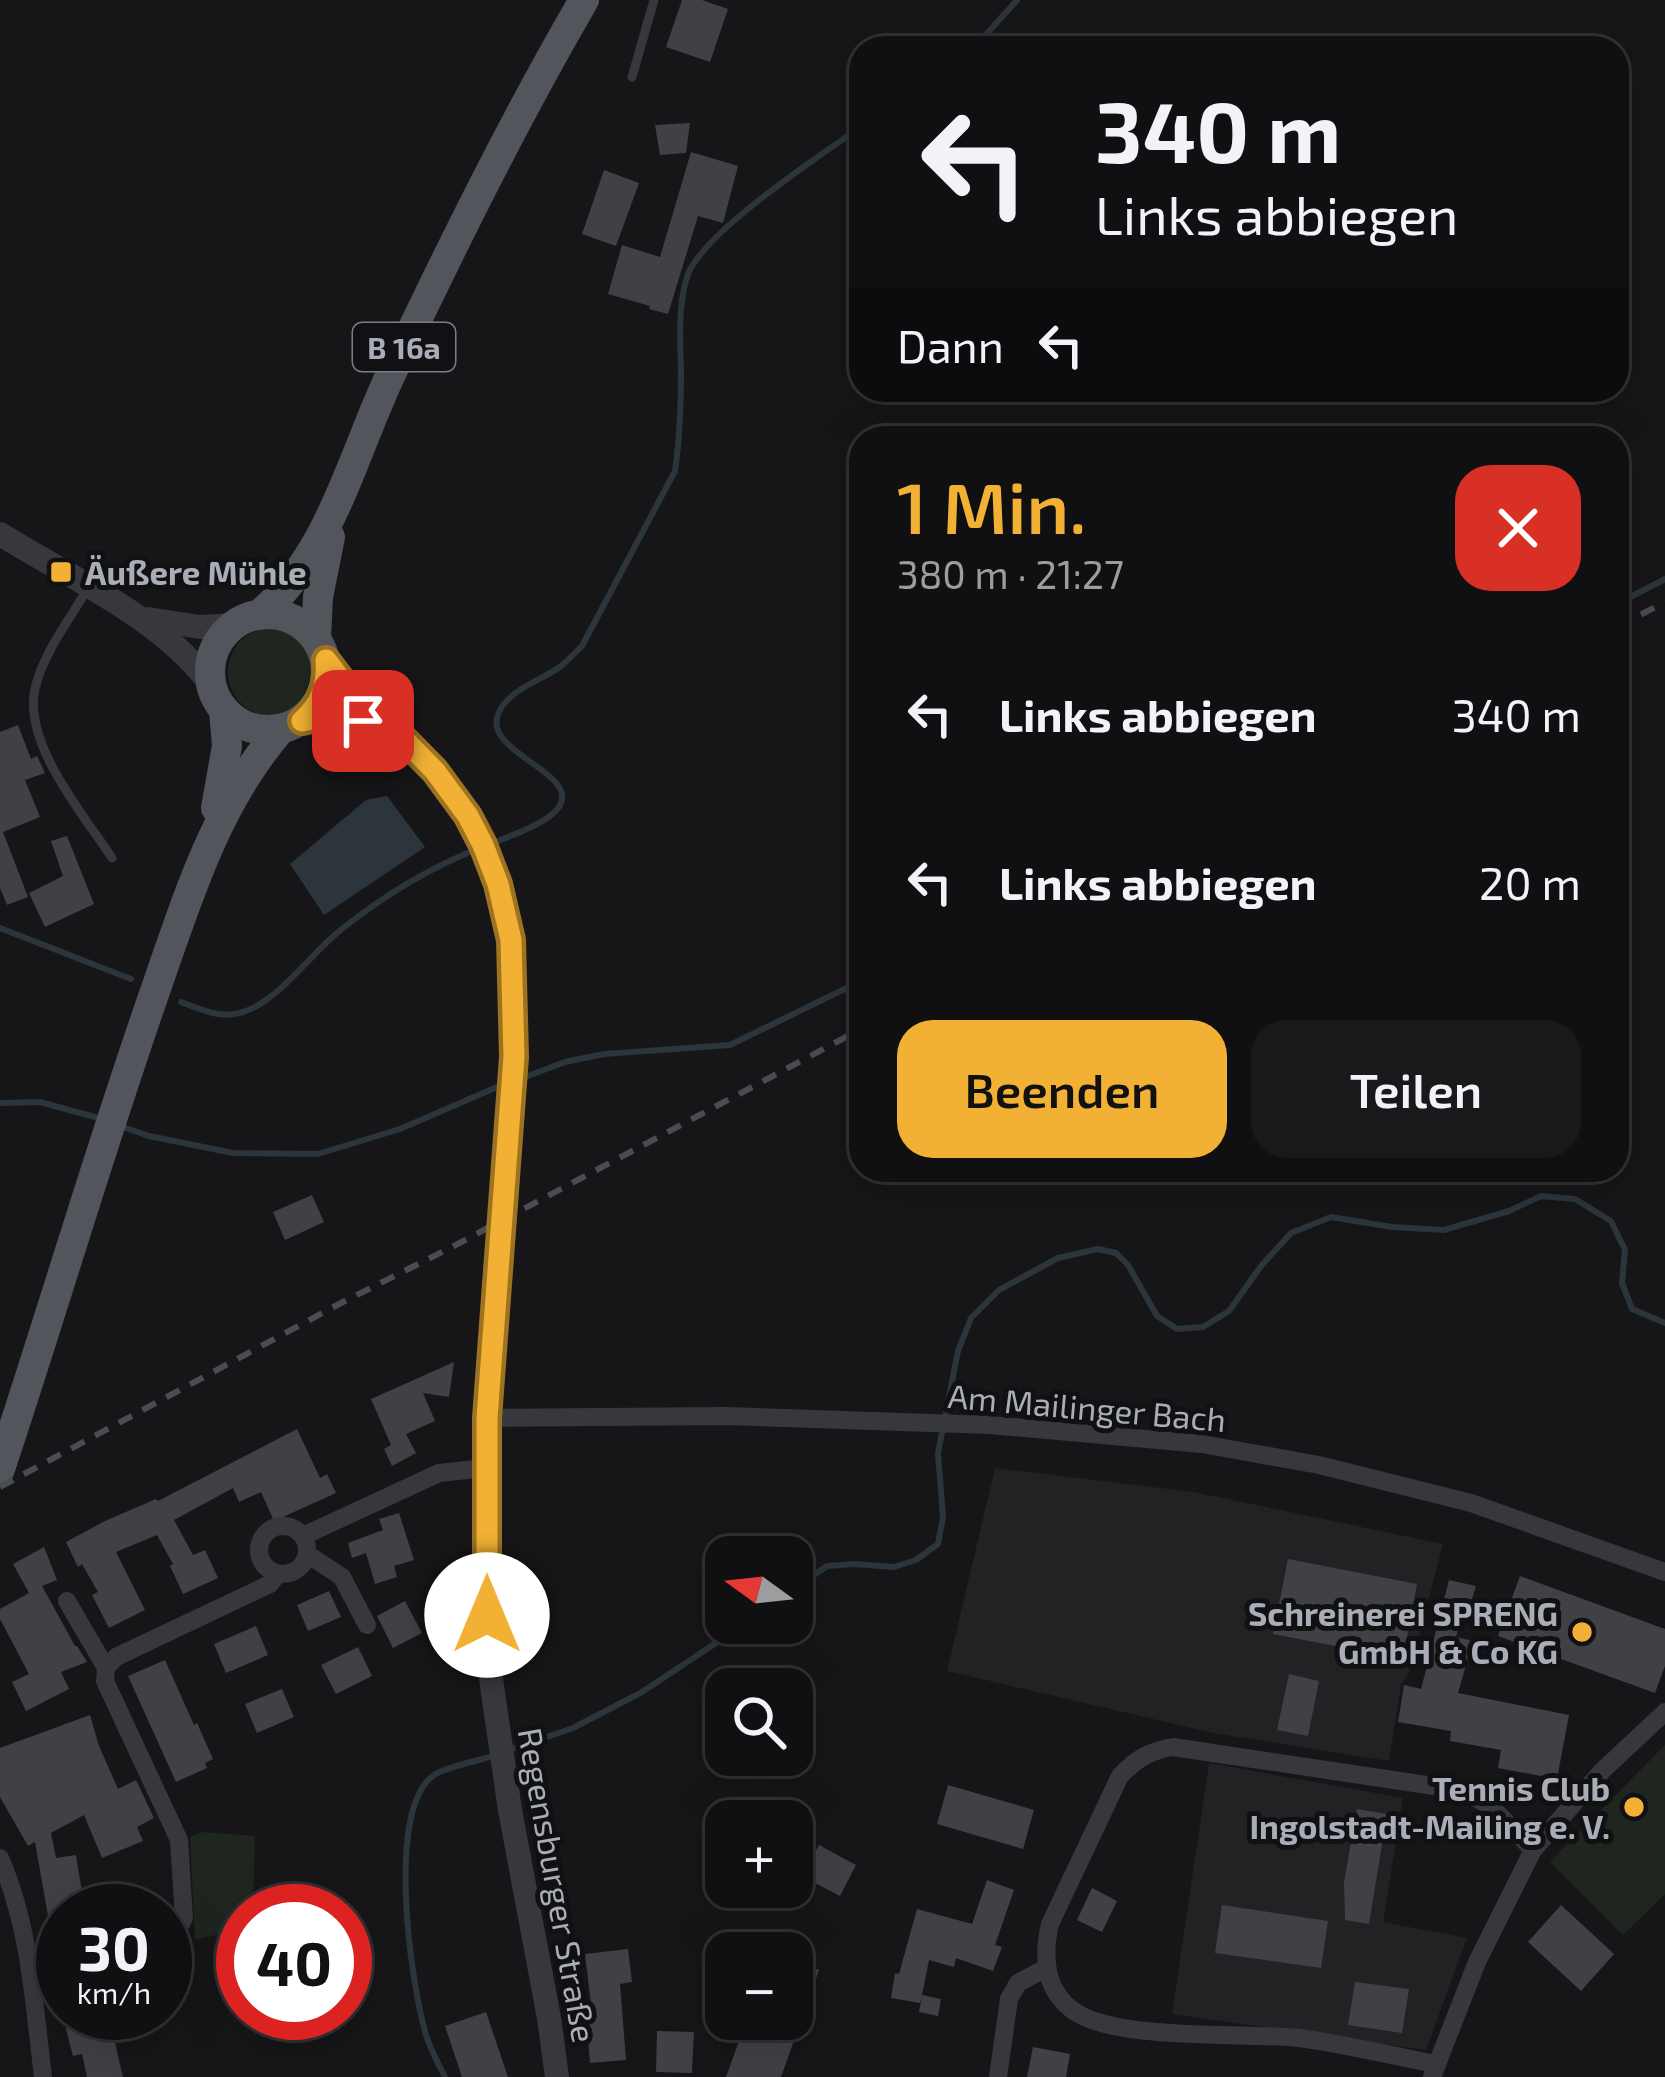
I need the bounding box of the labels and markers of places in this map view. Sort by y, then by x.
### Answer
place label: Äußere Mühle [85,552,307,592]
marker: Äußere Mühle [48,559,74,585]
pin [312,670,414,772]
place label: Schreinerei SPRENG GmbH & Co KG [1248,1593,1558,1671]
marker: Schreinerei SPRENG GmbH & Co KG [1569,1619,1595,1645]
place label: Tennis Club Ingolstadt-Mailing e. V. [1249,1768,1610,1846]
marker: Tennis Club Ingolstadt-Mailing e. V. [1621,1794,1647,1820]

